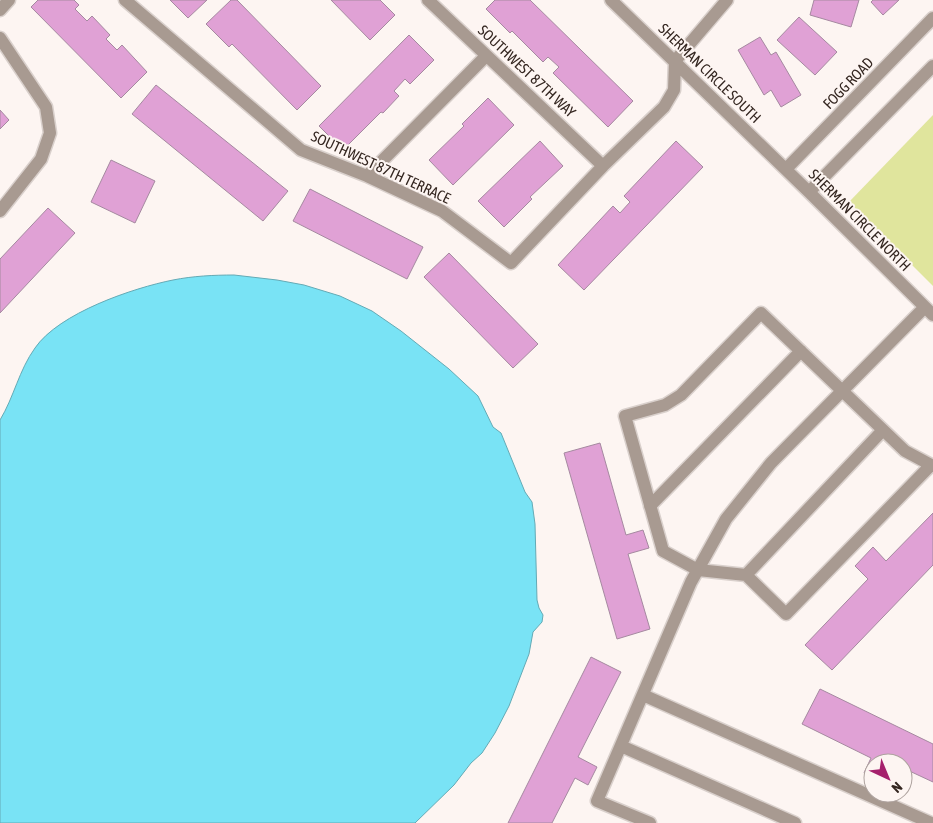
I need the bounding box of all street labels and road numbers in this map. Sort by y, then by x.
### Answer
street label: SHERMAN CIRCLE SOUTH [655,20,765,126]
street label: SOUTHWEST 87TH WAY [475,22,579,121]
street label: FOGG ROAD [819,54,877,112]
street label: SOUTHWEST 87TH TERRACE [309,127,454,207]
street label: SHERMAN CIRCLE NORTH [806,166,914,274]

